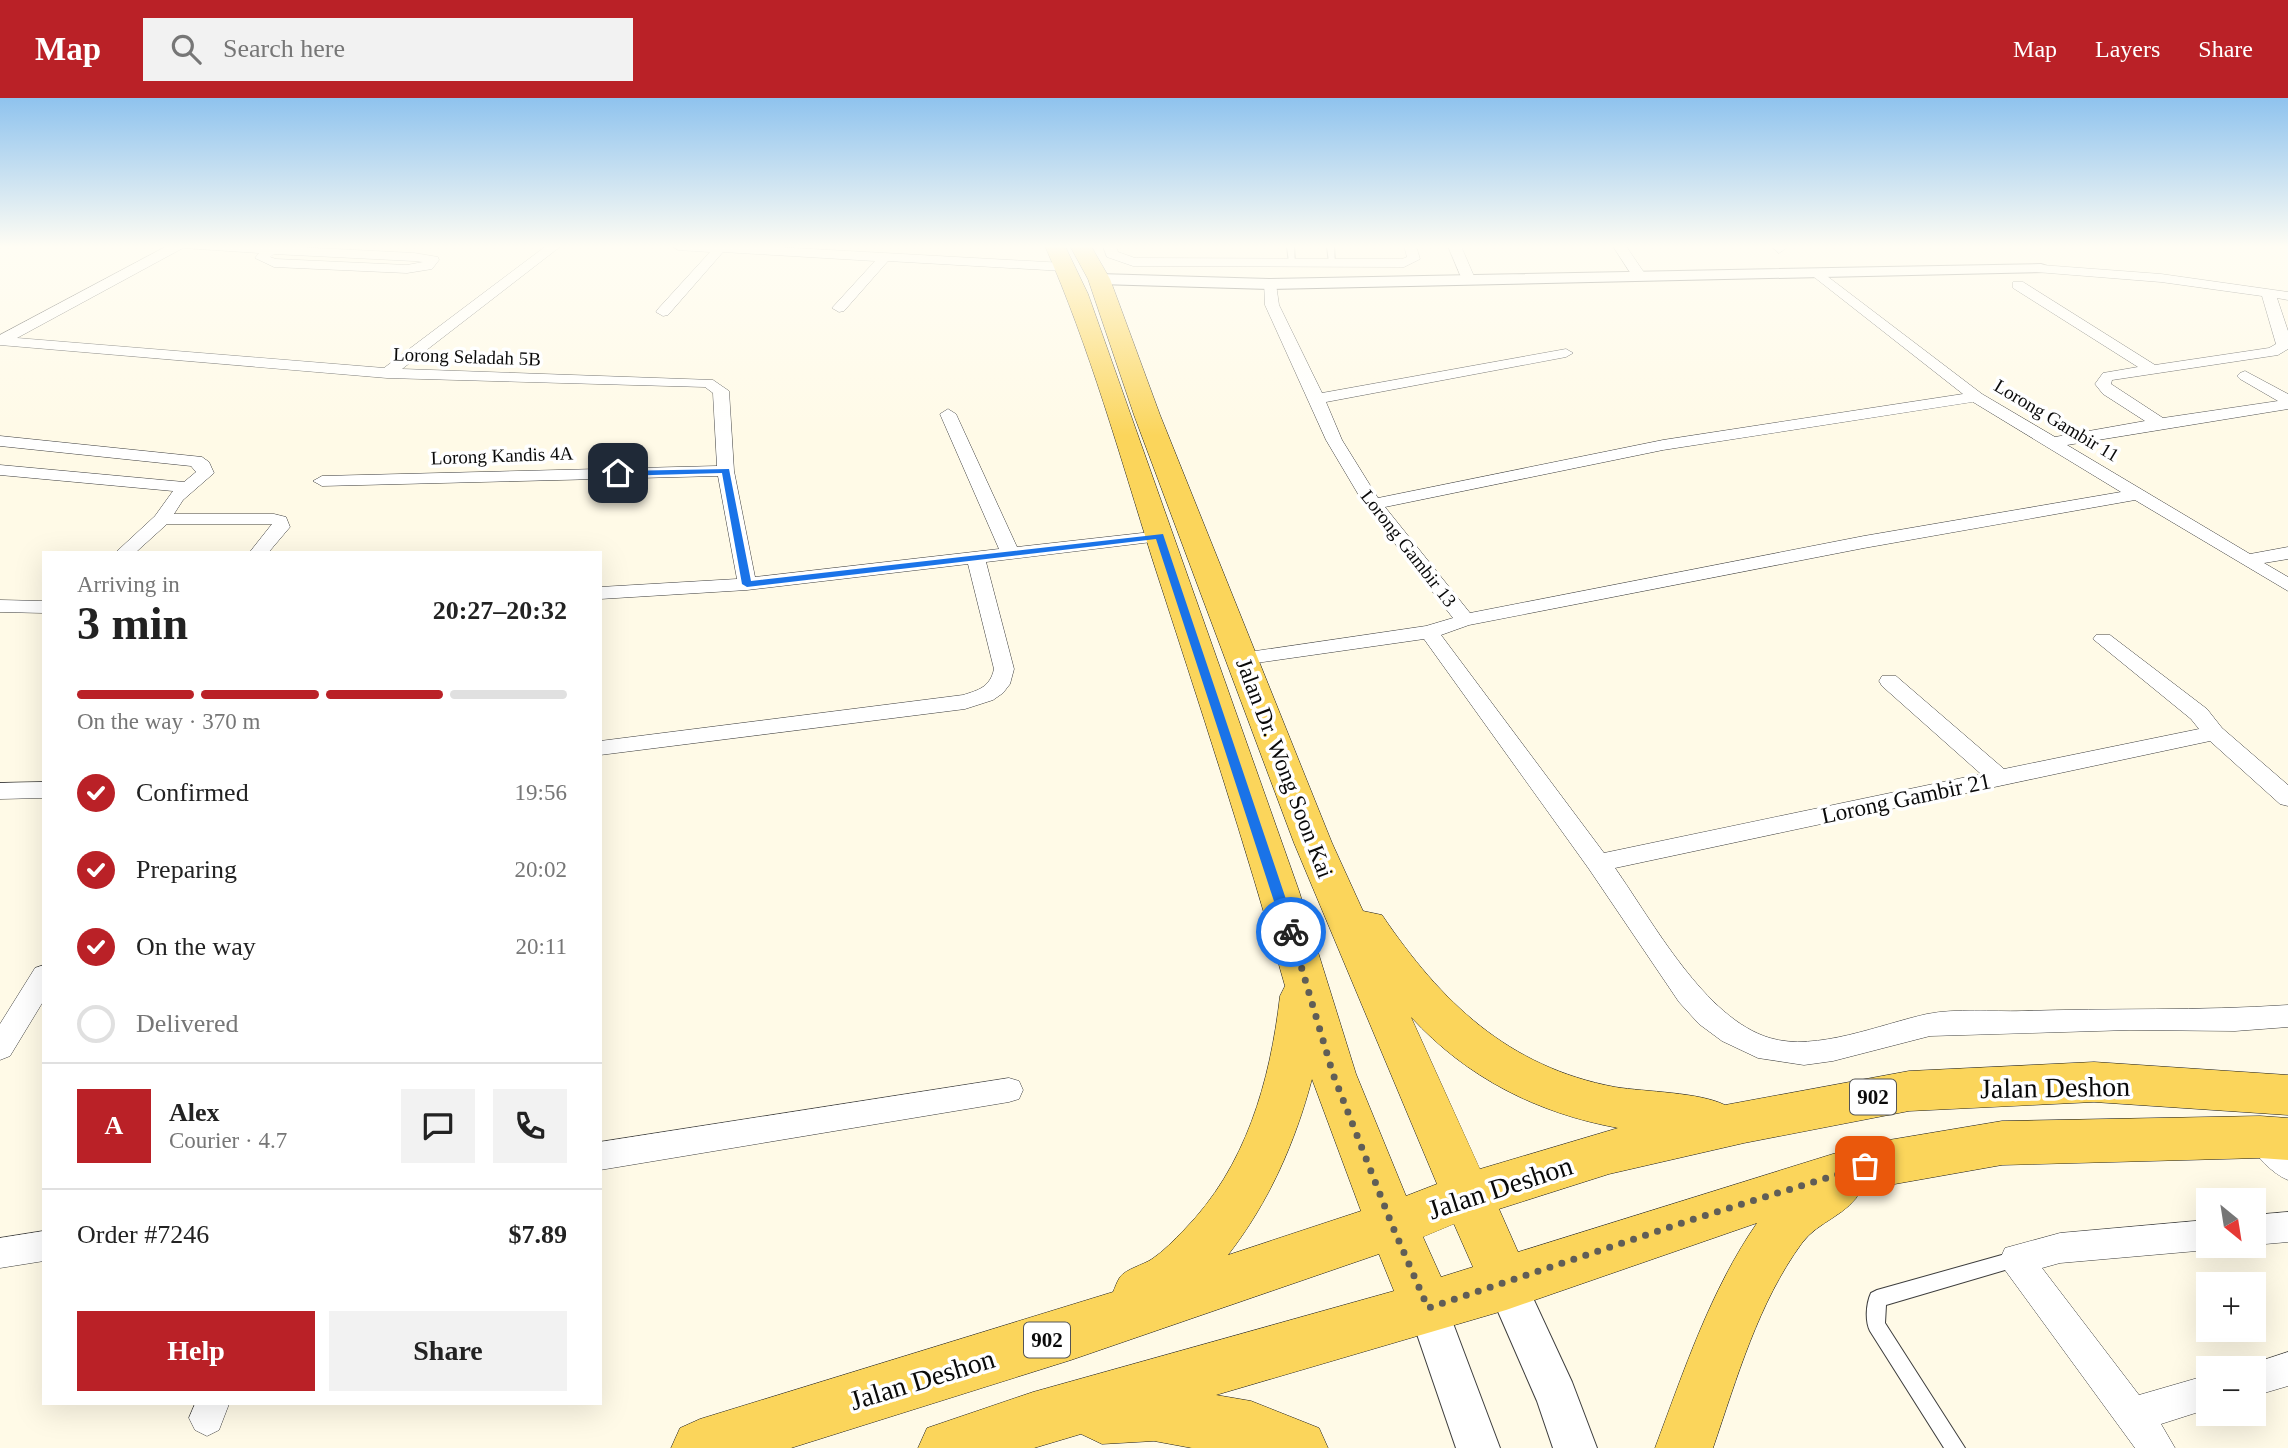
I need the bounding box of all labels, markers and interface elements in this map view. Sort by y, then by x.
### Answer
search box [143,18,633,81]
icon: search [167,30,205,68]
text: Map [35,31,101,67]
text: Search here [223,34,345,63]
text: Map [2013,36,2057,62]
text: Layers [2095,36,2160,62]
text: Share [2198,36,2253,62]
street label: Lorong Seladah 5B [393,343,541,370]
street label: Lorong Gambir 11 [1991,375,2123,466]
street label: Lorong Kandis 4A [430,443,574,468]
pin [588,443,648,503]
icon: home [599,454,637,492]
street label: Lorong Gambir 13 [1356,486,1461,611]
text: Arriving in [77,572,180,597]
text: 20:27–20:32 [433,596,567,625]
text: 3 min [77,598,188,649]
street label: Jalan Dr. Wong Soon Kai [1231,655,1338,882]
text: On the way · 370 m [77,709,260,734]
street label: Lorong Gambir 21 [1819,768,1993,829]
icon: check [77,774,115,812]
text: Confirmed [136,778,249,807]
text: 19:56 [515,780,567,805]
icon: check [77,851,115,889]
text: Preparing [136,855,237,884]
text: 20:02 [515,857,567,882]
courier [1256,897,1326,967]
icon: bike [1272,913,1310,951]
icon: check [77,928,115,966]
text: On the way [136,932,256,961]
text: 20:11 [515,934,567,959]
text: Delivered [136,1009,239,1038]
street label: Jalan Deshon [1980,1071,2130,1104]
road number: 902 [1850,1080,1896,1114]
button: chat [401,1089,475,1163]
button: phone [493,1089,567,1163]
text: Alex [169,1098,220,1127]
text: A [105,1111,123,1140]
text: Courier · 4.7 [169,1128,287,1153]
pin [1835,1136,1895,1196]
icon: bag [1846,1147,1884,1185]
street label: Jalan Deshon [1424,1150,1576,1225]
north arrow [2196,1188,2266,1258]
map controls [2196,1188,2266,1426]
text: Order #7246 [77,1220,209,1249]
text: $7.89 [509,1220,567,1249]
button: + [2196,1272,2266,1342]
button: Help [77,1311,315,1391]
button: Share [329,1311,567,1391]
road number: 902 [1024,1322,1070,1358]
street label: Jalan Deshon [846,1343,998,1416]
button: − [2196,1356,2266,1426]

